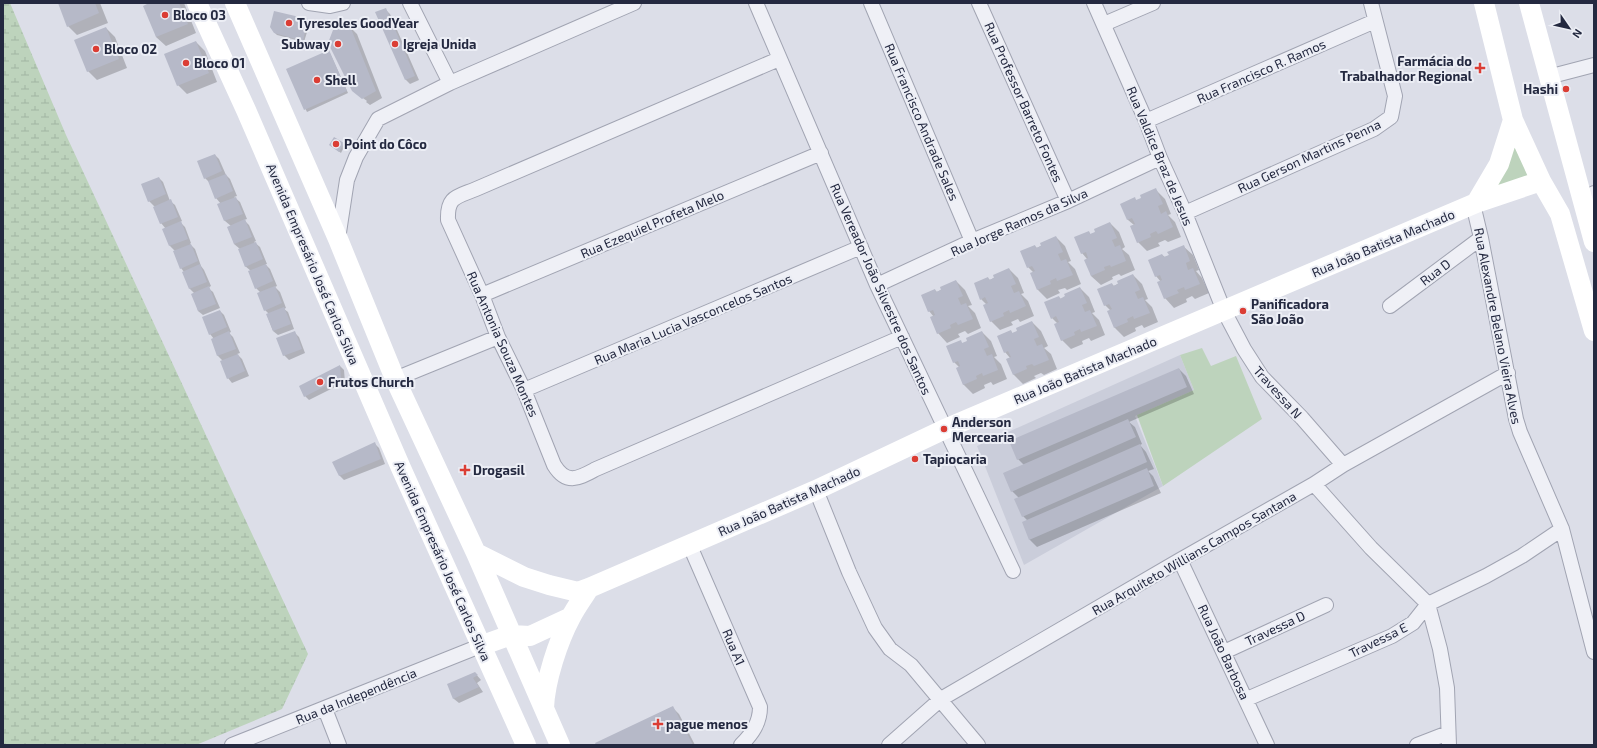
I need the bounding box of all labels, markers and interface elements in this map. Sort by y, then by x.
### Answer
place label: Bloco 03 [173,7,226,23]
north arrow [1549,8,1589,48]
marker: Bloco 03 [160,10,170,20]
place label: Tyresoles GoodYear [297,15,419,31]
marker: Tyresoles GoodYear [284,18,294,28]
street label: Rua Professor Barreto Fontes [981,19,1067,185]
text: N [1570,27,1585,41]
street label: Rua Francisco R. Ramos [1194,35,1328,107]
place label: Subway [281,36,331,52]
place label: Igreja Unida [403,36,476,52]
marker: Subway [333,39,343,49]
marker: Igreja Unida [390,39,400,49]
place label: Bloco 02 [104,41,157,57]
street label: Rua Francisco Andrade Sales [882,41,962,203]
marker: Bloco 02 [91,44,101,54]
place label: Farmácia do Trabalhador Regional [1340,53,1473,84]
place label: Bloco 01 [194,55,245,71]
marker: Bloco 01 [181,58,191,68]
marker: Farmácia do Trabalhador Regional [1475,63,1485,73]
place label: Shell [325,72,357,88]
marker: Shell [312,75,322,85]
place label: Hashi [1523,81,1558,97]
street label: Rua Valdice Braz de Jesus [1123,84,1197,228]
marker: Hashi [1561,84,1571,94]
street label: Rua Gerson Martins Penna [1235,116,1383,196]
place label: Point do Côco [344,136,427,152]
marker: Point do Côco [331,139,341,149]
street label: Avenida Empresário José Carlos Silva [263,161,363,367]
street label: Rua Vereador João Silvestre dos Santos [827,181,935,397]
street label: Rua Jorge Ramos da Silva [948,185,1090,259]
street label: Rua Ezequiel Profeta Melo [578,186,726,262]
street label: Rua João Batista Machado [1309,206,1457,280]
street label: Rua Alexandre Belano Vieira Alves [1471,226,1525,426]
street label: Rua D [1417,255,1453,289]
street label: Rua Antonia Souza Montes [464,269,542,419]
street label: Rua Maria Lucia Vasconcelos Santos [592,270,794,368]
place label: Panificadora São João [1251,296,1329,327]
marker: Panificadora São João [1238,306,1248,316]
street label: Rua João Batista Machado [1011,333,1159,407]
street label: Travessa N [1250,363,1306,421]
place label: Frutos Church [328,374,414,390]
marker: Frutos Church [315,377,325,387]
place label: Anderson Mercearia [952,414,1015,445]
marker: Anderson Mercearia [939,424,949,434]
place label: Tapiocaria [923,451,987,467]
marker: Tapiocaria [910,454,920,464]
street label: Avenida Empresário José Carlos Silva [392,459,494,663]
place label: Drogasil [473,462,525,478]
street label: Rua João Batista Machado [715,462,863,540]
marker: Drogasil [460,465,470,475]
street label: Rua Arquiteto Willians Campos Santana [1089,488,1299,618]
street label: Rua João Barbosa [1195,602,1253,702]
street label: Travessa D [1242,607,1308,649]
street label: Travessa E [1346,619,1410,661]
street label: Rua A1 [719,626,749,668]
street label: Rua da Independência [293,664,419,728]
place label: pague menos [666,716,748,732]
marker: pague menos [653,719,663,729]

